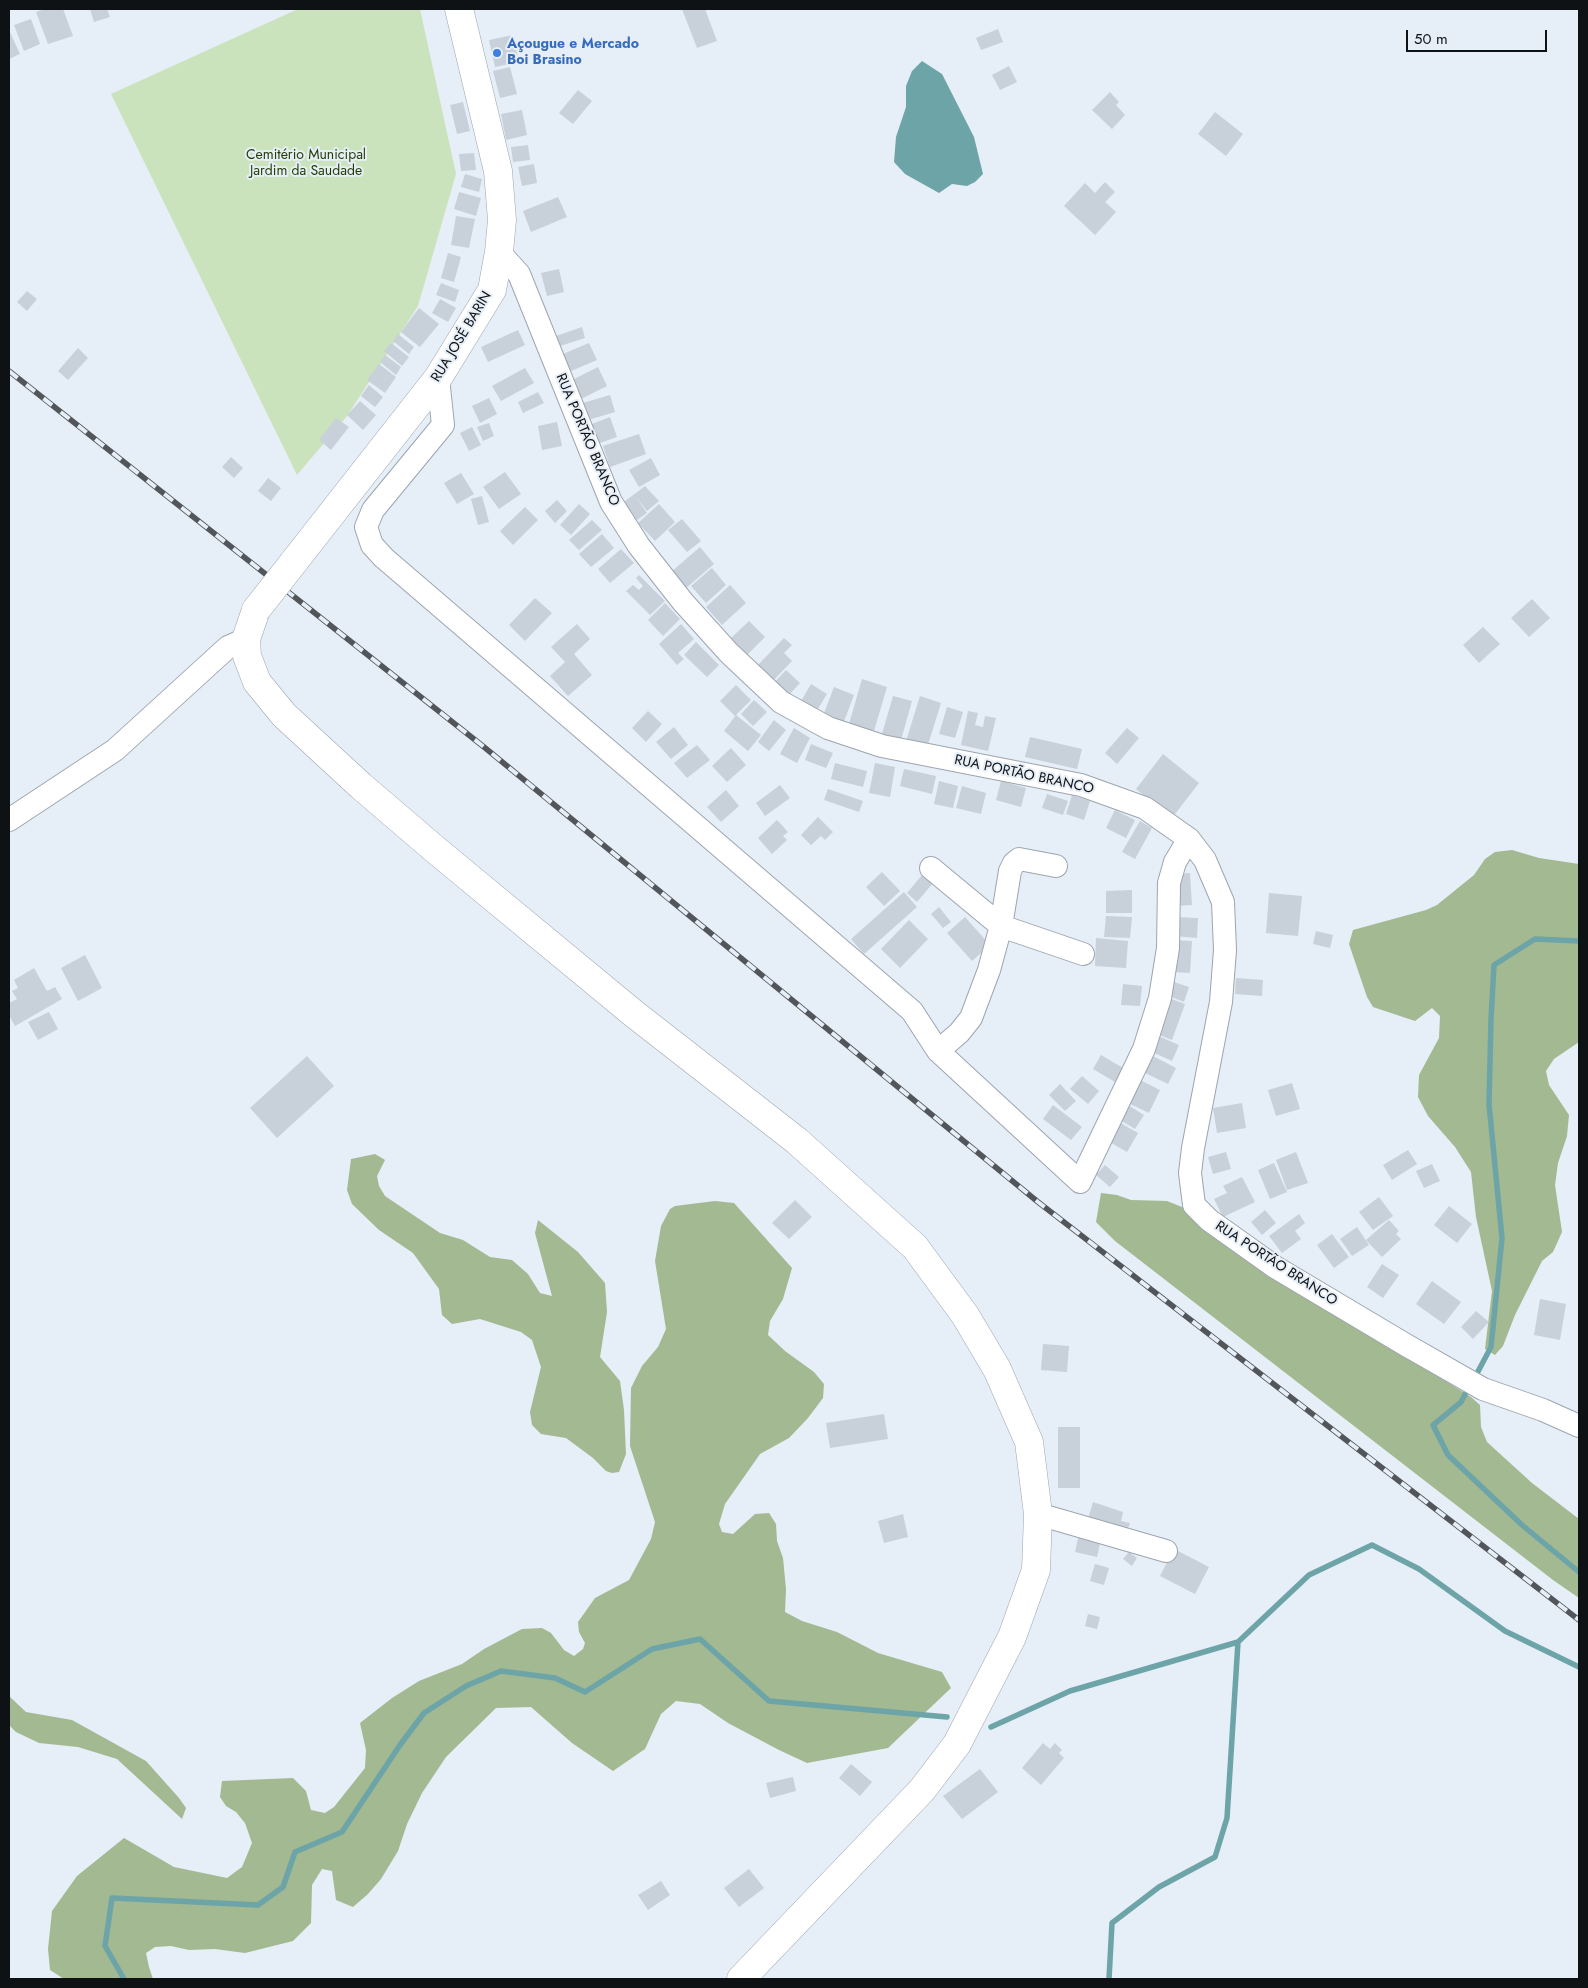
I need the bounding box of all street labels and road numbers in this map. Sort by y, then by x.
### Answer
street label: RUA JOSÉ BARIN [428,289,496,385]
street label: RUA PORTÃO BRANCO [551,371,623,509]
street label: RUA PORTÃO BRANCO [953,752,1095,798]
street label: RUA PORTÃO BRANCO [1212,1218,1340,1310]

